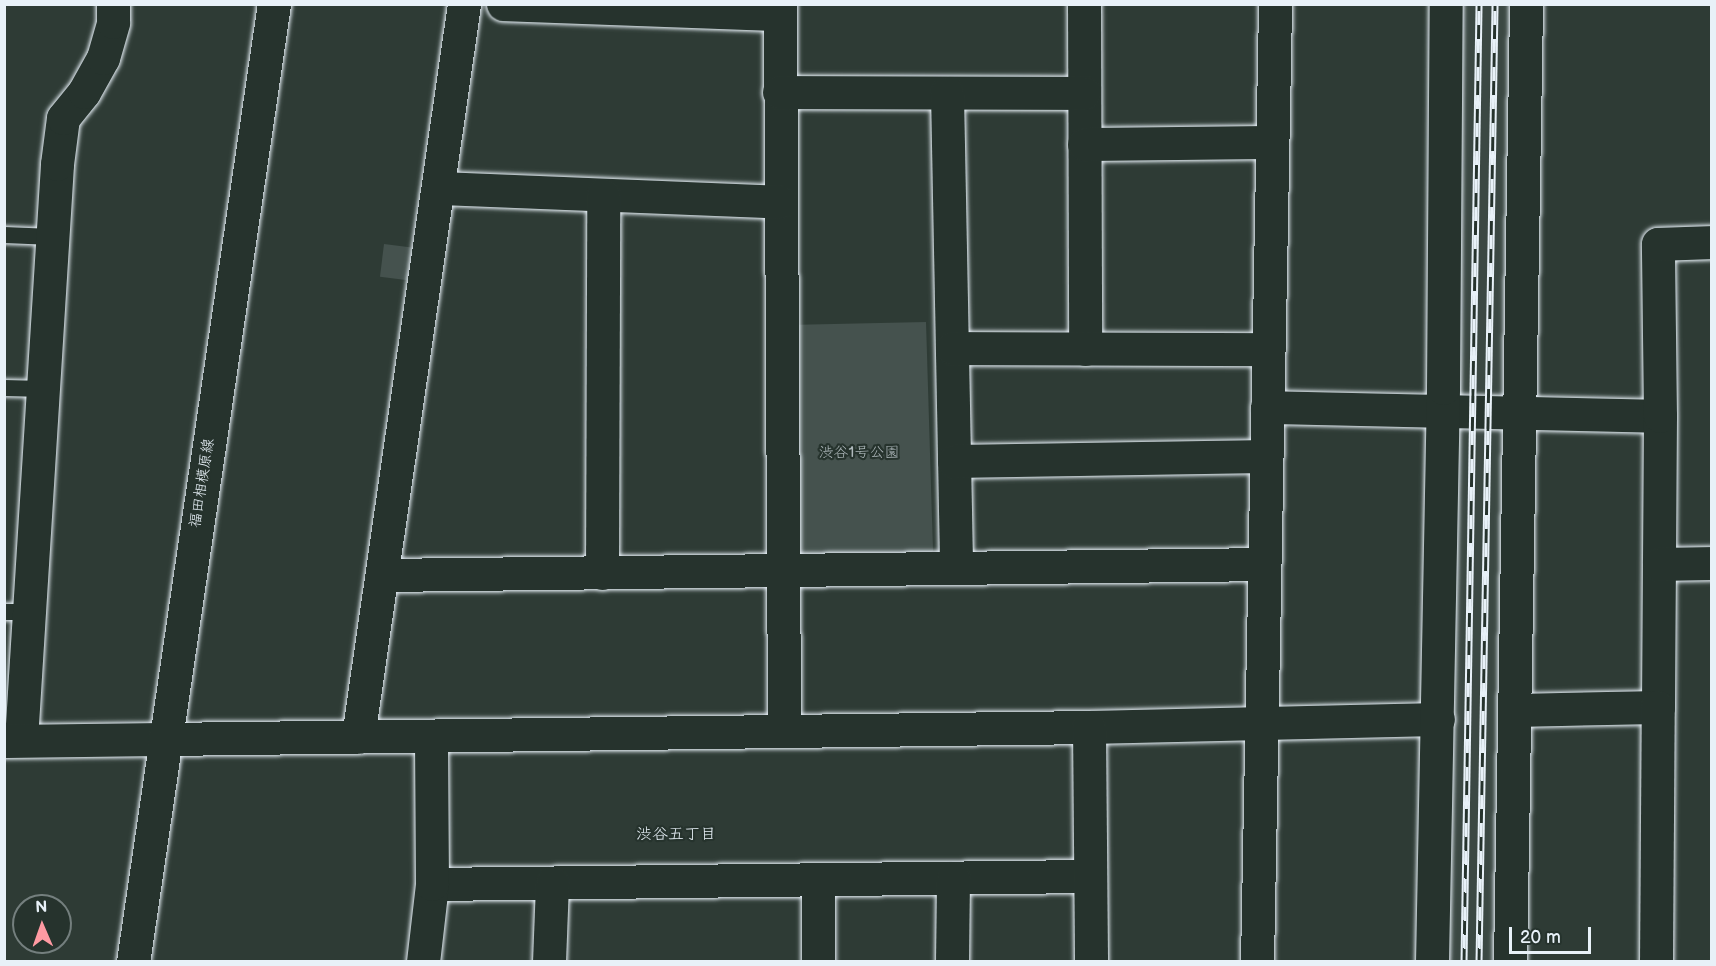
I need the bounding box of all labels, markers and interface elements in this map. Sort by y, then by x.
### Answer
street label: 福田相模原線 [186,437,218,529]
park label: 渋谷1号公園 [819,444,899,462]
district label: 渋谷五丁目 [636,825,716,845]
north arrow [12,894,72,954]
text: N [35,898,48,917]
scale bar [1512,915,1594,953]
text: 20 m [1520,927,1561,948]

